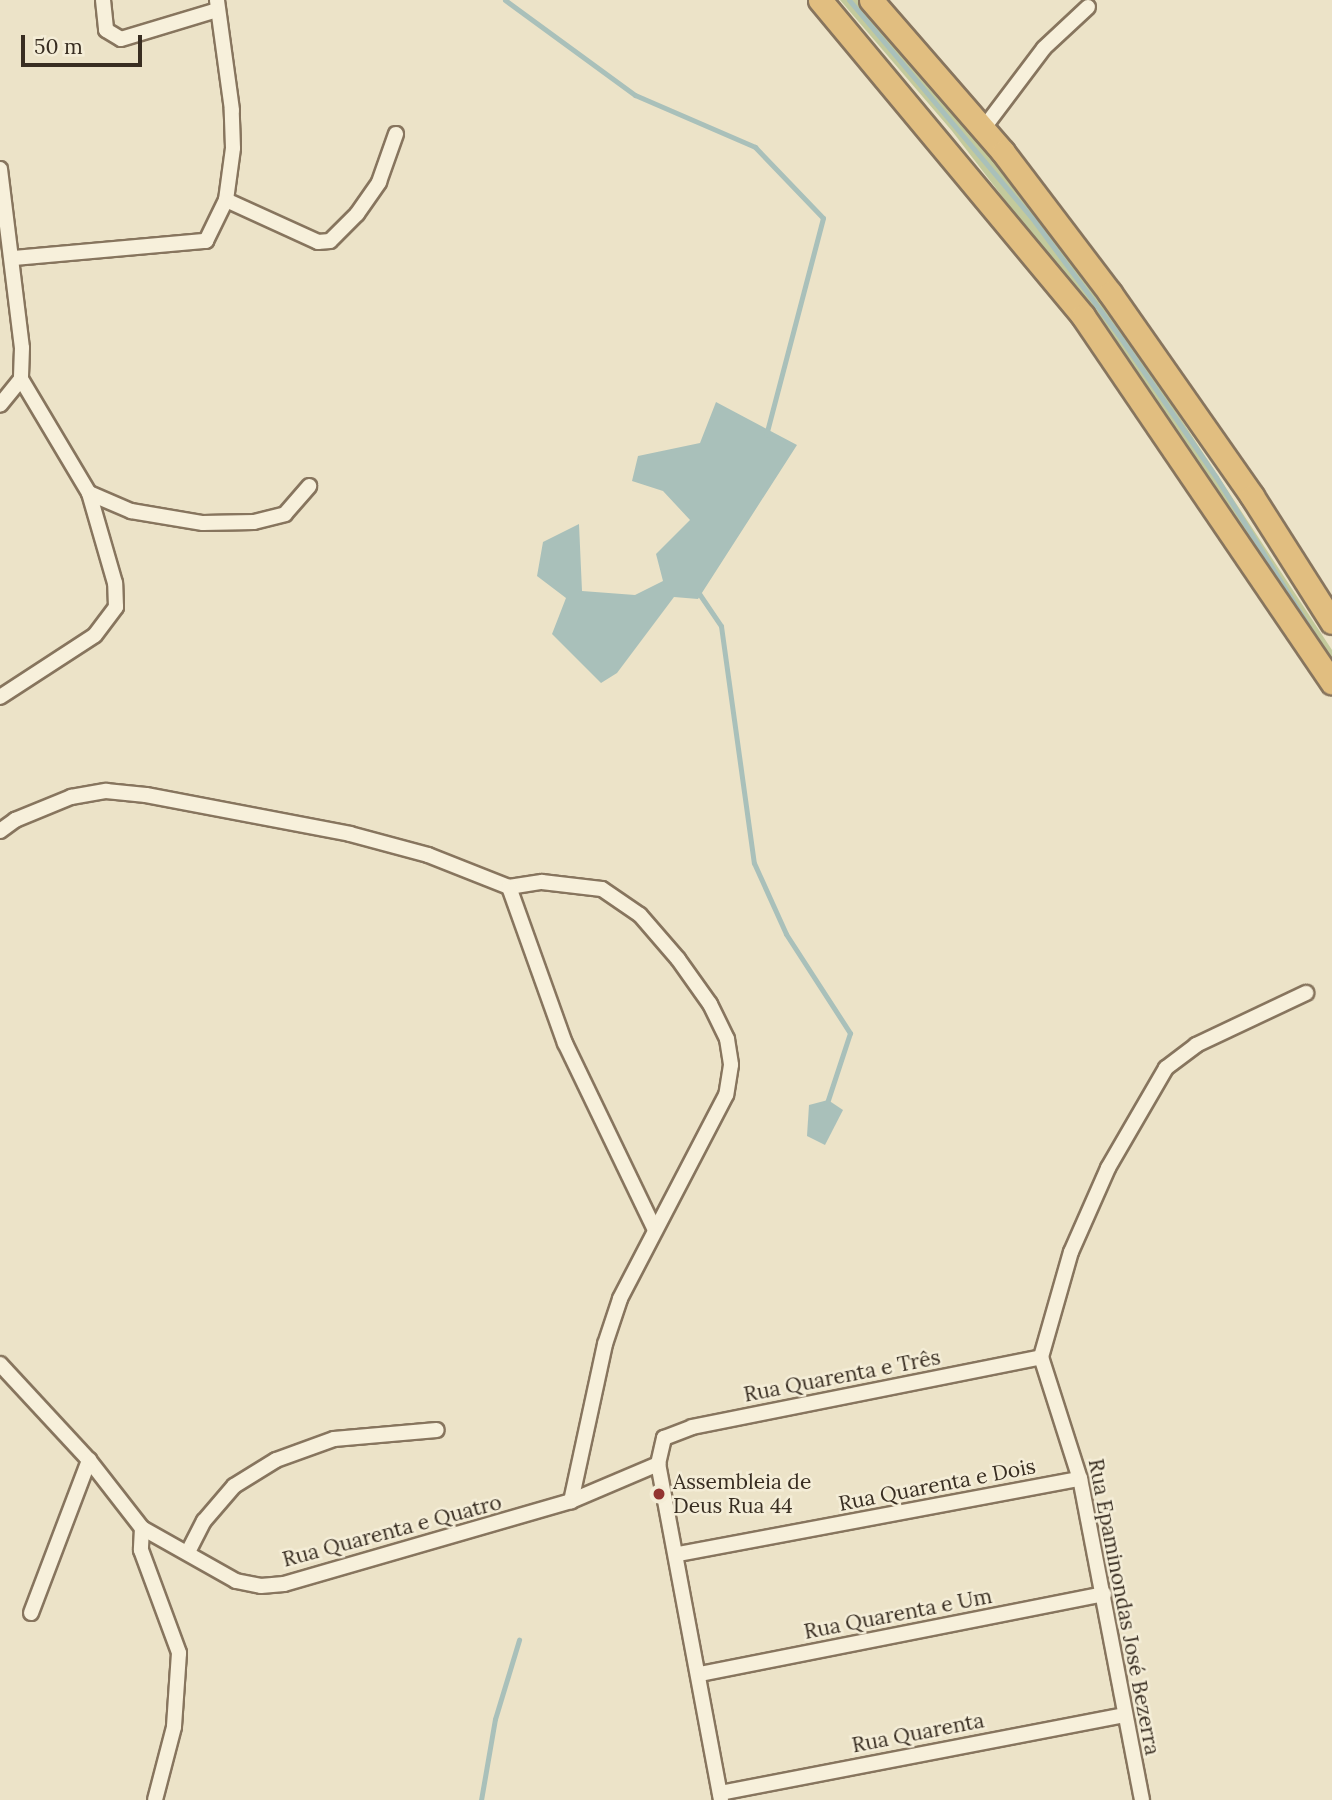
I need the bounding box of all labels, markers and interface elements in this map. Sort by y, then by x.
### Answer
scale bar [24,21,145,65]
text: 50 m [34,33,83,60]
street label: Rua Quarenta e Três [742,1345,942,1407]
street label: Rua Quarenta e Dois [836,1454,1038,1516]
street label: Rua Epaminondas José Bezerra [1083,1457,1165,1757]
place label: Assembleia de Deus Rua 44 [673,1469,811,1519]
marker: Assembleia de Deus Rua 44 [651,1486,667,1502]
street label: Rua Quarenta e Quatro [280,1490,504,1572]
street label: Rua Quarenta e Um [802,1583,994,1645]
street label: Rua Quarenta [850,1708,986,1758]

